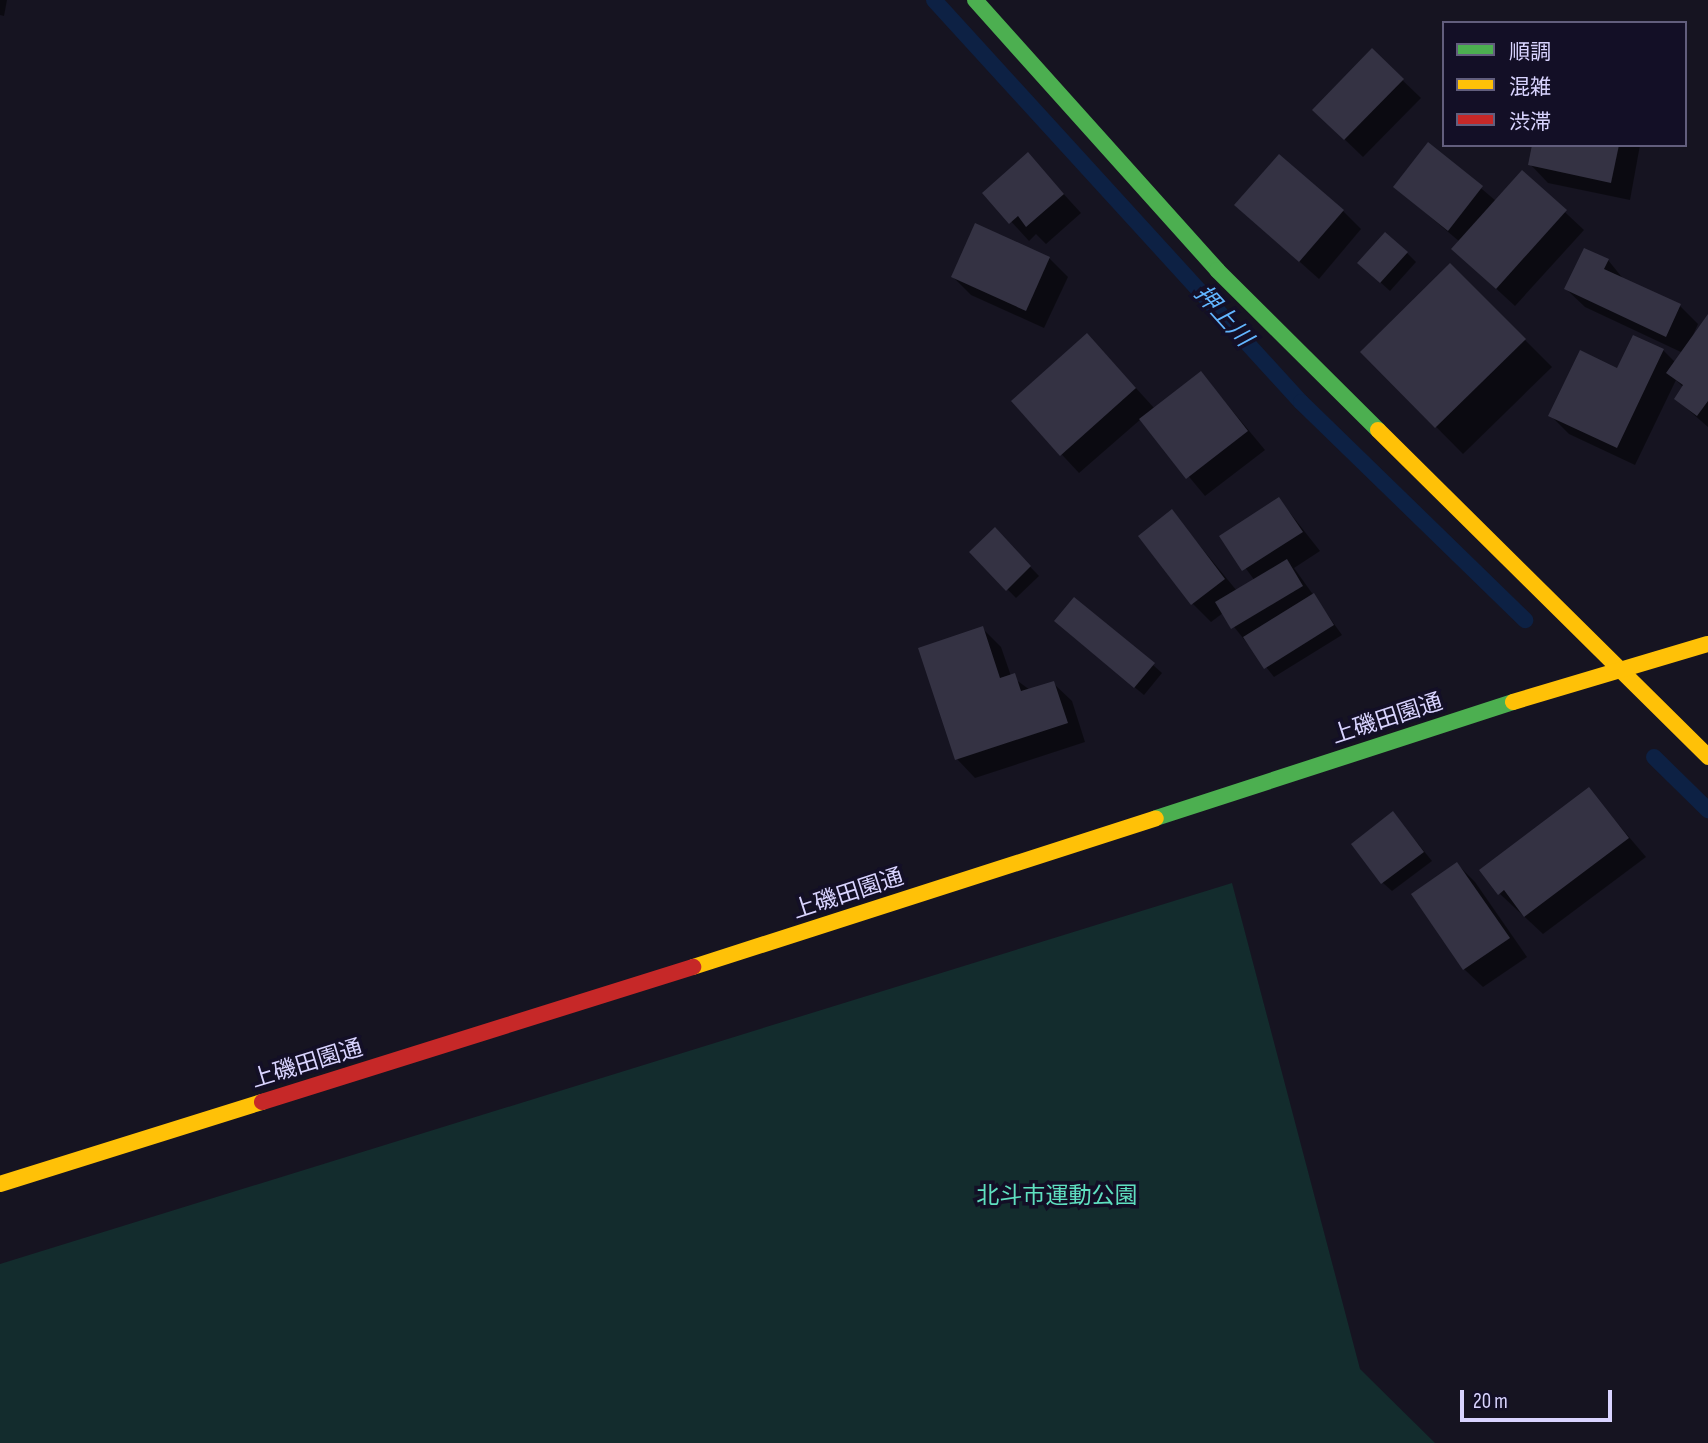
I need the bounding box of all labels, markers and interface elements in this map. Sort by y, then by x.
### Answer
legend [1442,21,1687,147]
text: 順調 [1509,40,1551,65]
text: 混雑 [1509,75,1551,100]
text: 渋滞 [1509,110,1551,135]
water label: 押上川 [1188,280,1258,352]
street label: 上磯田園通 [1328,688,1446,750]
street label: 上磯田園通 [789,863,907,925]
street label: 上磯田園通 [248,1034,366,1094]
park label: 北斗市運動公園 [977,1182,1137,1210]
scale bar [1463,1376,1615,1420]
text: 20 m [1473,1389,1508,1414]

